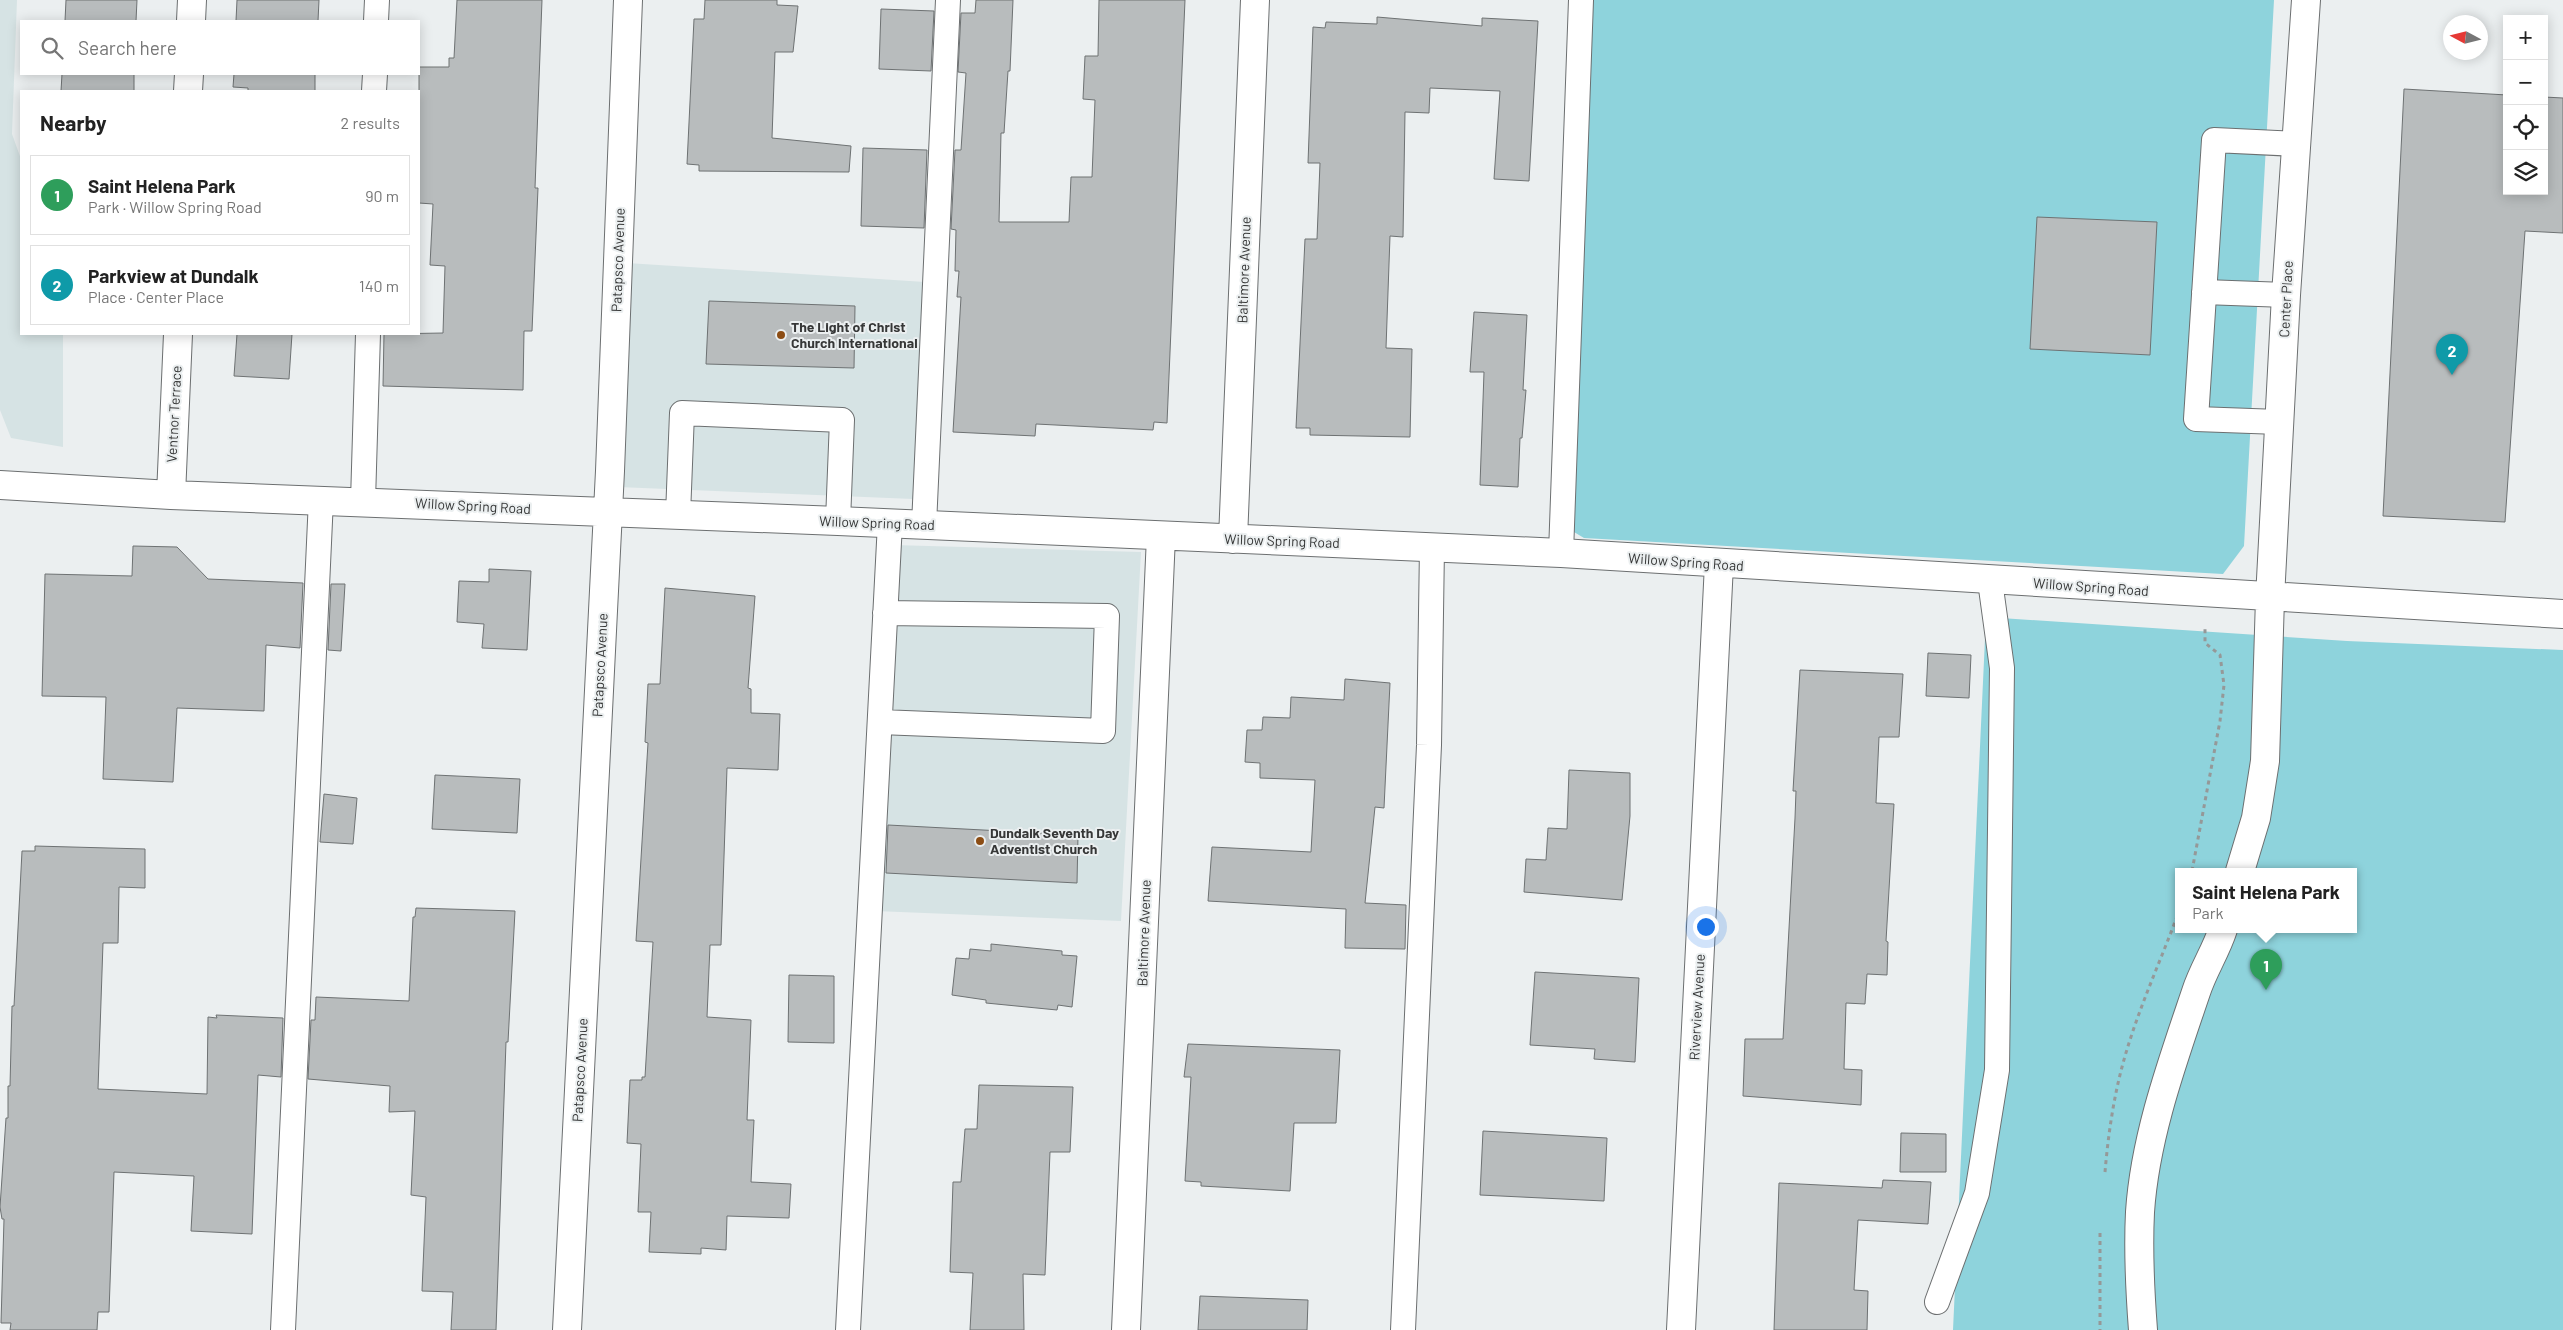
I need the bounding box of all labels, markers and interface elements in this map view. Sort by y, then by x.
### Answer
north arrow [2443,15,2488,60]
map controls [2503,15,2548,195]
button: + [2503,15,2548,60]
search box [20,20,420,75]
icon: search [38,34,66,62]
text: Search here [78,36,177,59]
button: − [2503,60,2548,105]
button: locate [2503,105,2548,150]
text: Nearby [40,110,106,135]
text: 2 results [341,113,400,132]
button: layers [2503,150,2548,195]
text: Saint Helena Park [88,174,236,197]
text: 1 [54,186,60,205]
text: 90 m [365,186,399,205]
text: Park · Willow Spring Road [88,197,262,216]
street label: Patapsco Avenue [607,208,628,312]
street label: Baltimore Avenue [1233,216,1254,324]
street label: Center Place [2275,260,2296,338]
text: Parkview at Dundalk [88,264,259,287]
text: 2 [53,276,61,295]
text: 140 m [359,276,399,295]
text: Place · Center Place [88,287,224,306]
place label: The Light of Christ Church International [791,318,918,351]
marker: The Light of Christ Church International [775,329,787,341]
pin: 2 [2436,334,2468,375]
street label: Ventnor Terrace [162,365,185,463]
street label: Willow Spring Road [415,494,531,517]
street label: Willow Spring Road [819,512,935,533]
street label: Willow Spring Road [1224,530,1340,551]
street label: Willow Spring Road [1628,549,1744,574]
street label: Willow Spring Road [2033,574,2149,599]
street label: Patapsco Avenue [588,612,611,717]
place label: Dundalk Seventh Day Adventist Church [990,824,1119,857]
marker: Dundalk Seventh Day Adventist Church [974,835,986,847]
popup [2175,868,2357,933]
street label: Baltimore Avenue [1133,879,1154,987]
text: Saint Helena Park [2192,880,2340,903]
text: Park [2192,903,2224,922]
your location [1693,914,1719,940]
pin: 1 [2250,949,2282,990]
street label: Riverview Avenue [1685,953,1708,1061]
street label: Patapsco Avenue [568,1017,591,1122]

